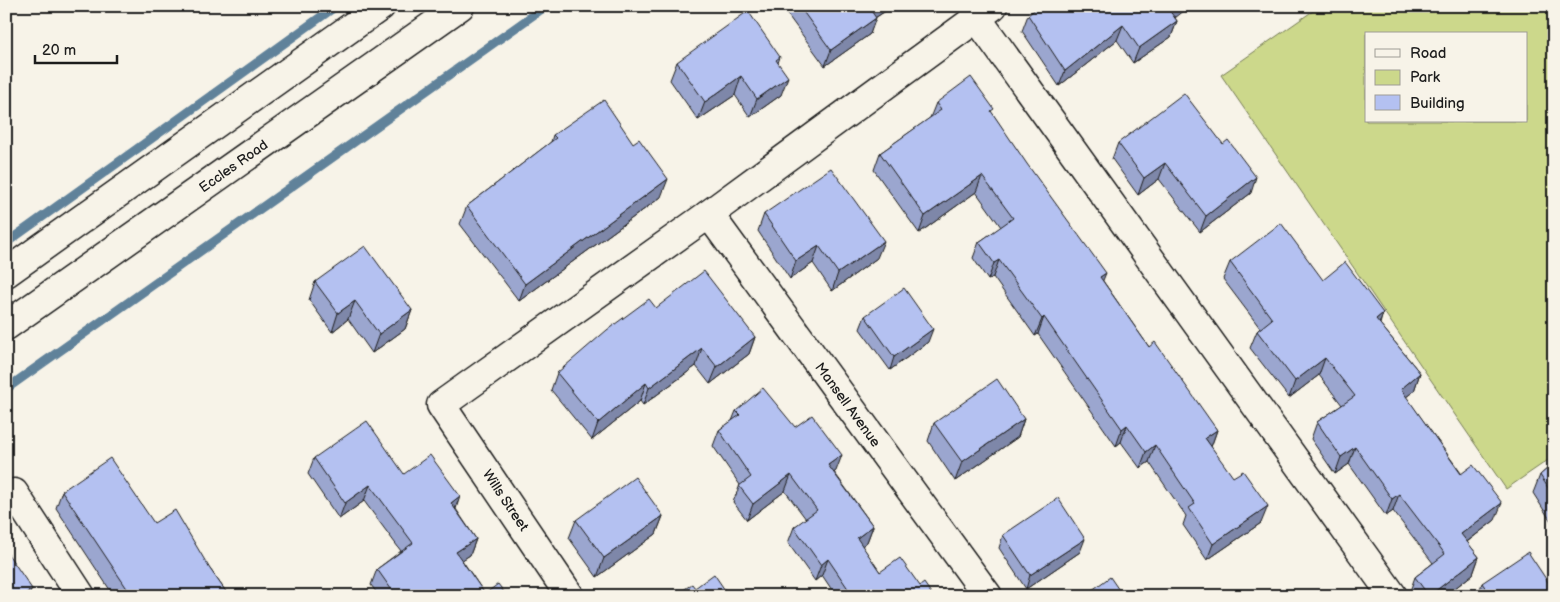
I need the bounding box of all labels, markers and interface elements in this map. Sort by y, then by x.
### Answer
scale bar [35,32,118,64]
legend [1365,32,1528,122]
text: 20 m [42,41,76,60]
text: Road [1410,44,1446,63]
text: Park [1410,68,1441,87]
text: Building [1410,94,1465,113]
street label: Eccles Road [196,136,271,196]
street label: Mansell Avenue [811,359,884,450]
street label: Wills Street [479,466,533,535]

